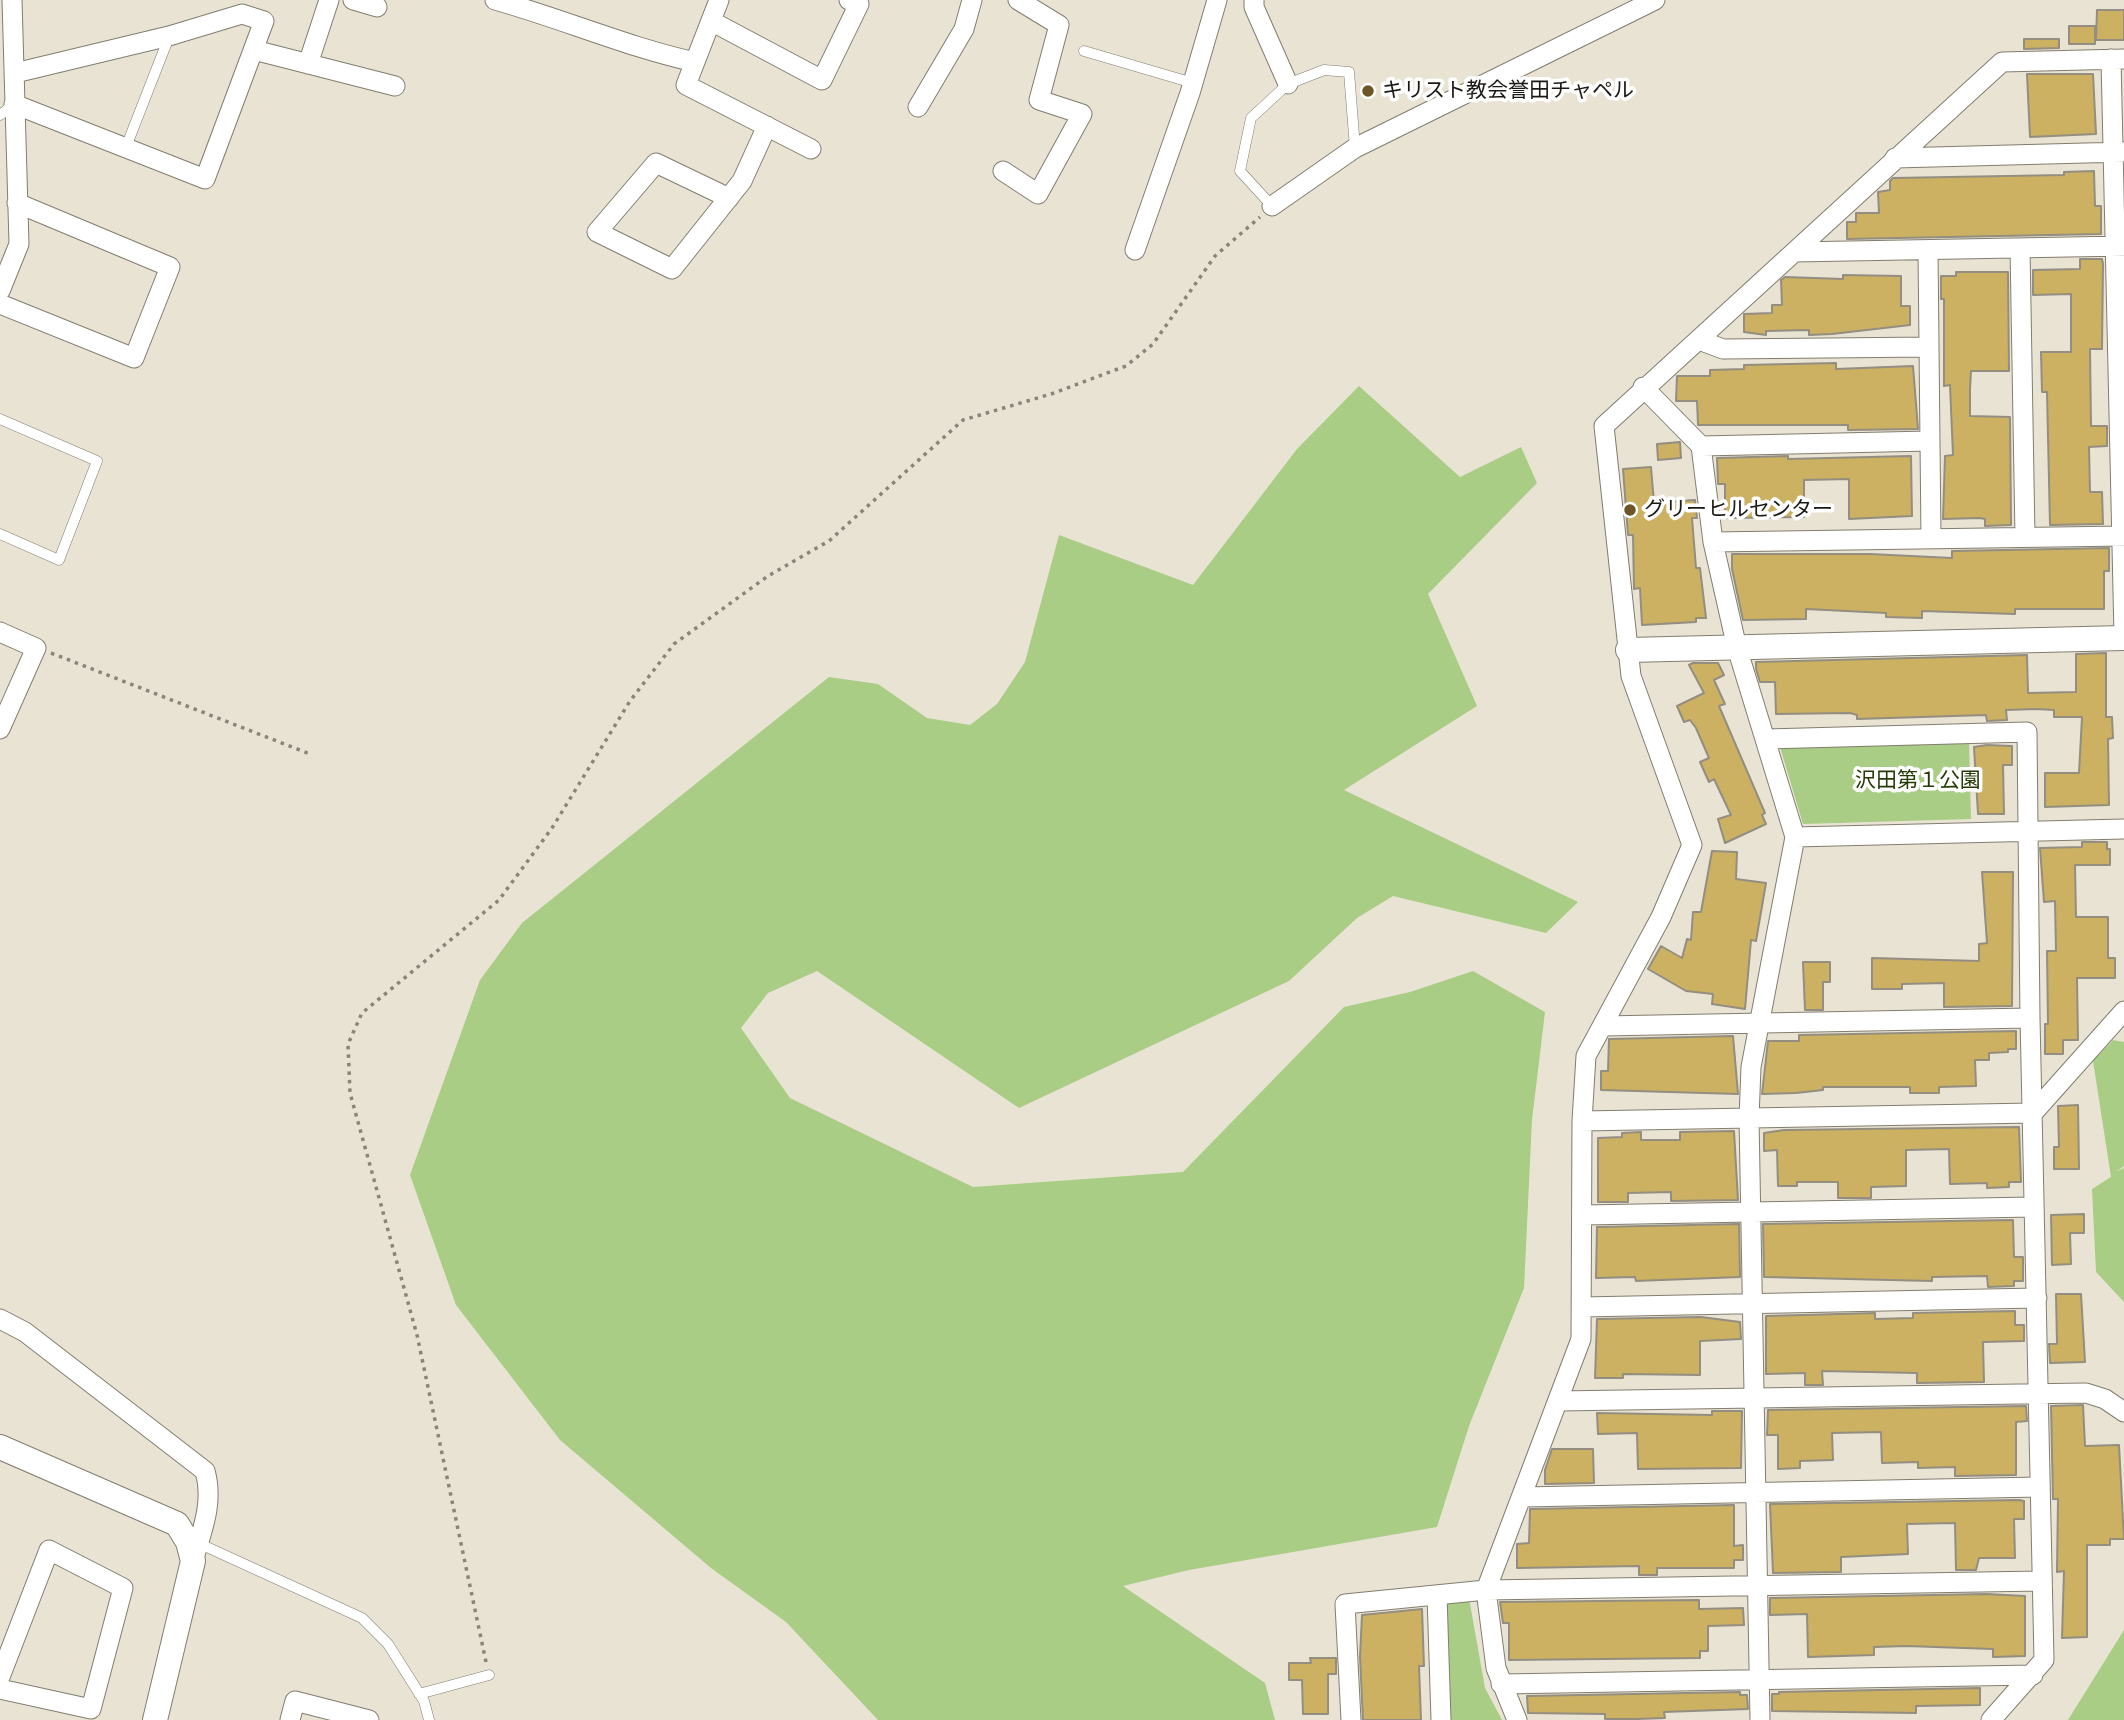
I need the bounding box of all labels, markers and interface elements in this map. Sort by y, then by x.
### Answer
place label: キリスト教会誉田チャペル [1382,78,1634,104]
marker: キリスト教会誉田チャペル [1360,83,1376,99]
place label: グリーヒルセンター [1644,497,1833,523]
marker: グリーヒルセンター [1622,502,1638,518]
park label: 沢田第１公園 [1855,768,1981,794]

